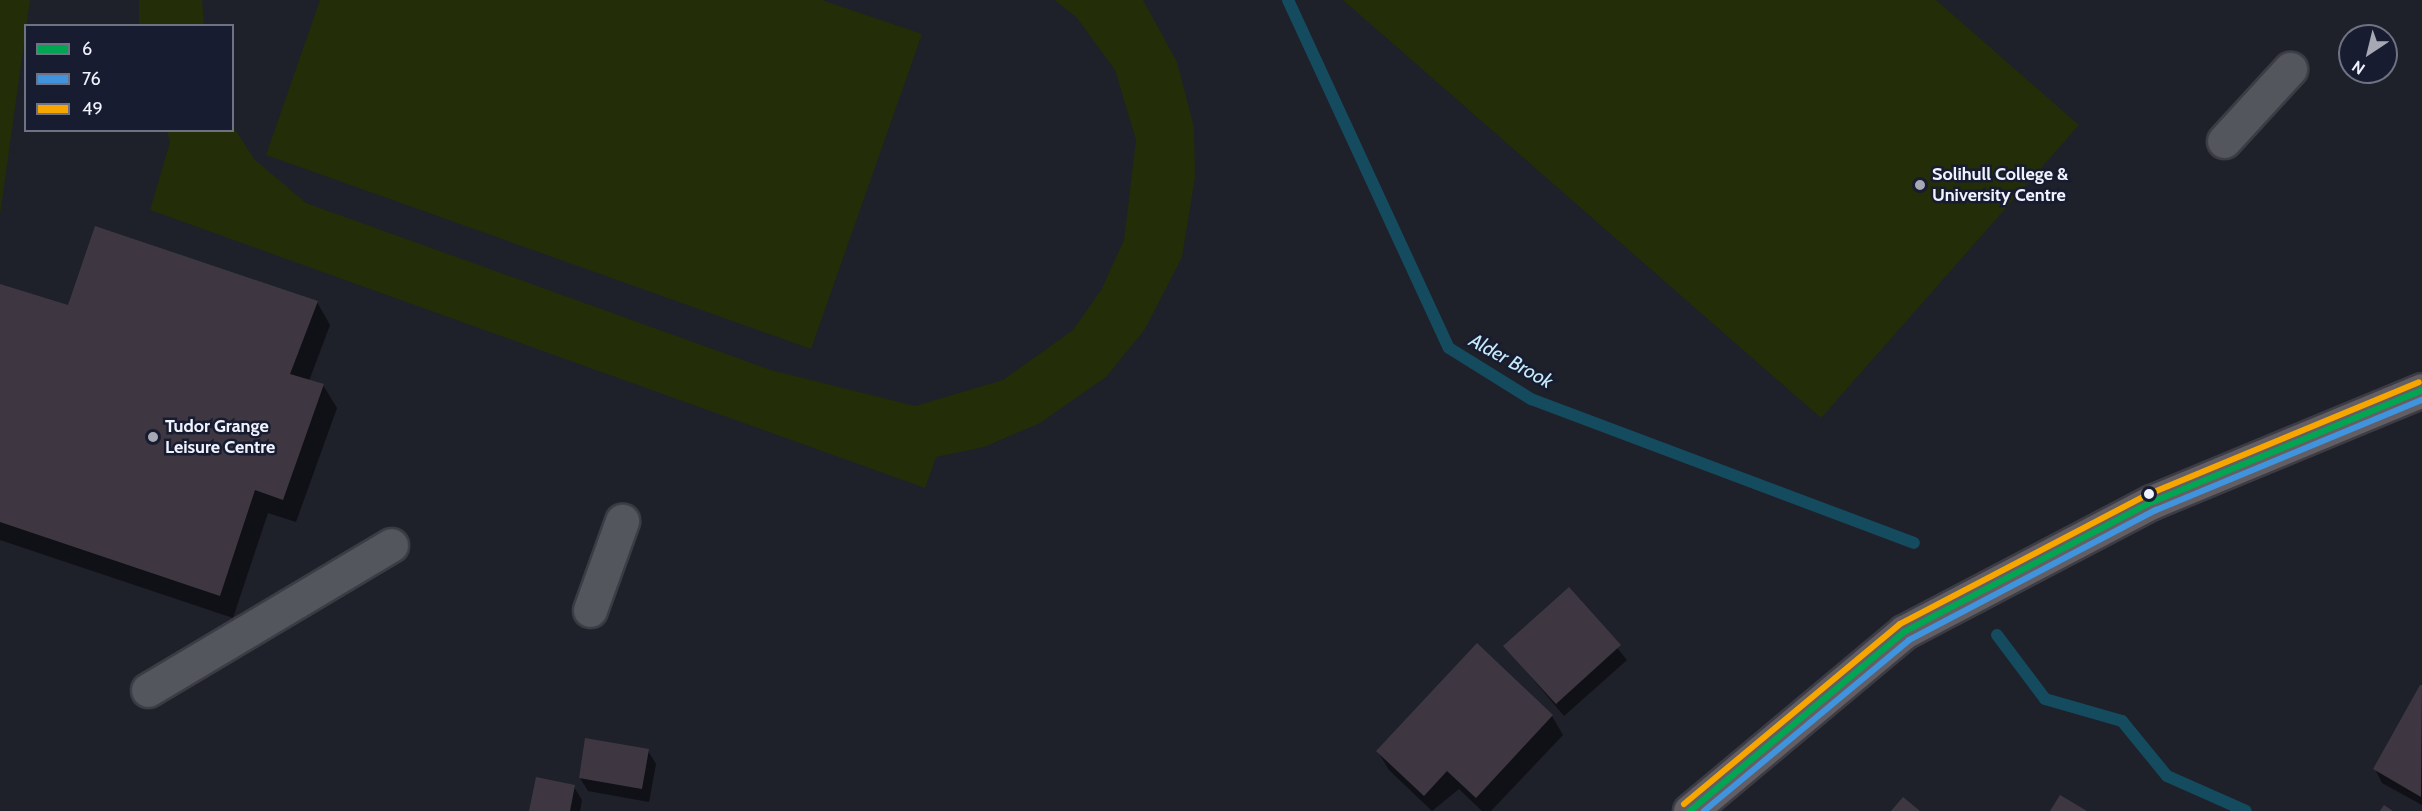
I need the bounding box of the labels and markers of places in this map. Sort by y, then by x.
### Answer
place label: Solihull College & University Centre [1932,164,2068,207]
marker: Solihull College & University Centre [1913,178,1927,192]
place label: Tudor Grange Leisure Centre [165,416,275,458]
marker: Tudor Grange Leisure Centre [146,430,160,444]
unlabelled marker [2143,488,2155,500]

